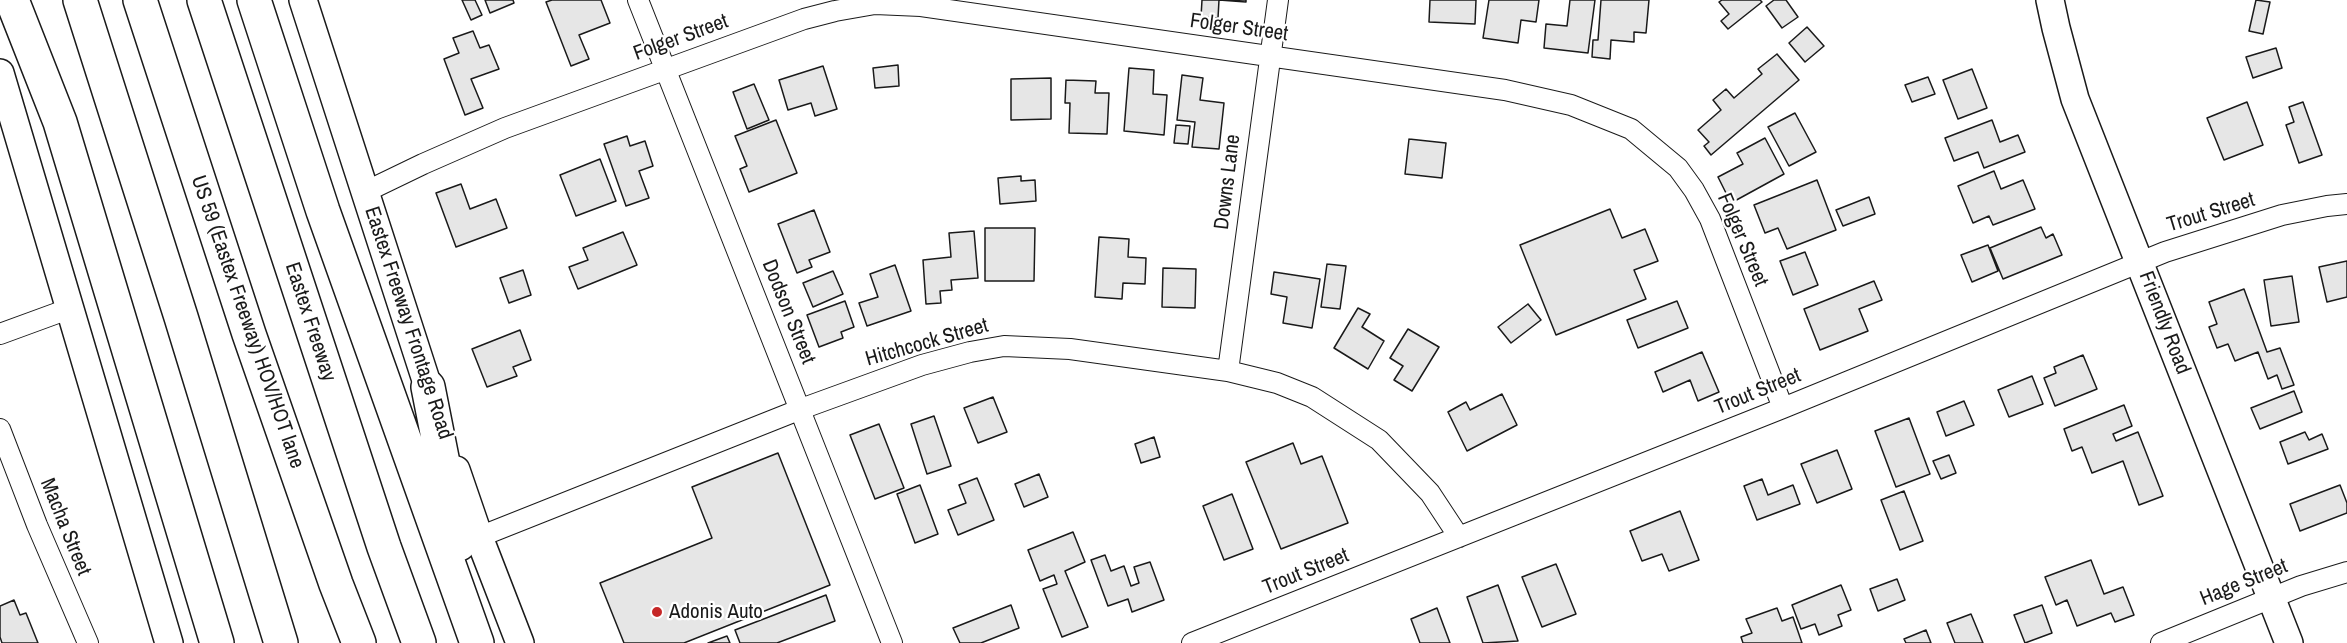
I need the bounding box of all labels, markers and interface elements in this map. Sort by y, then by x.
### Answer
street label: Folger Street [630,9,732,67]
street label: Folger Street [1188,9,1290,47]
street label: Downs Lane [1210,133,1246,231]
street label: US 59 (Eastex Freeway) HOV/HOT lane [185,172,309,472]
street label: Trout Street [2164,188,2258,238]
street label: Folger Street [1711,190,1773,290]
street label: Eastex Freeway Frontage Road [358,203,458,443]
street label: Dodson Street [756,256,820,368]
street label: Eastex Freeway [279,259,341,385]
street label: Friendly Road [2133,268,2195,378]
street label: Hitchcock Street [863,313,991,373]
street label: Trout Street [1711,363,1805,421]
street label: Macha Street [34,475,96,579]
street label: Trout Street [1259,543,1353,601]
street label: Hage Street [2197,554,2291,612]
place label: Adonis Auto [669,599,763,625]
marker: Adonis Auto [650,605,664,619]

